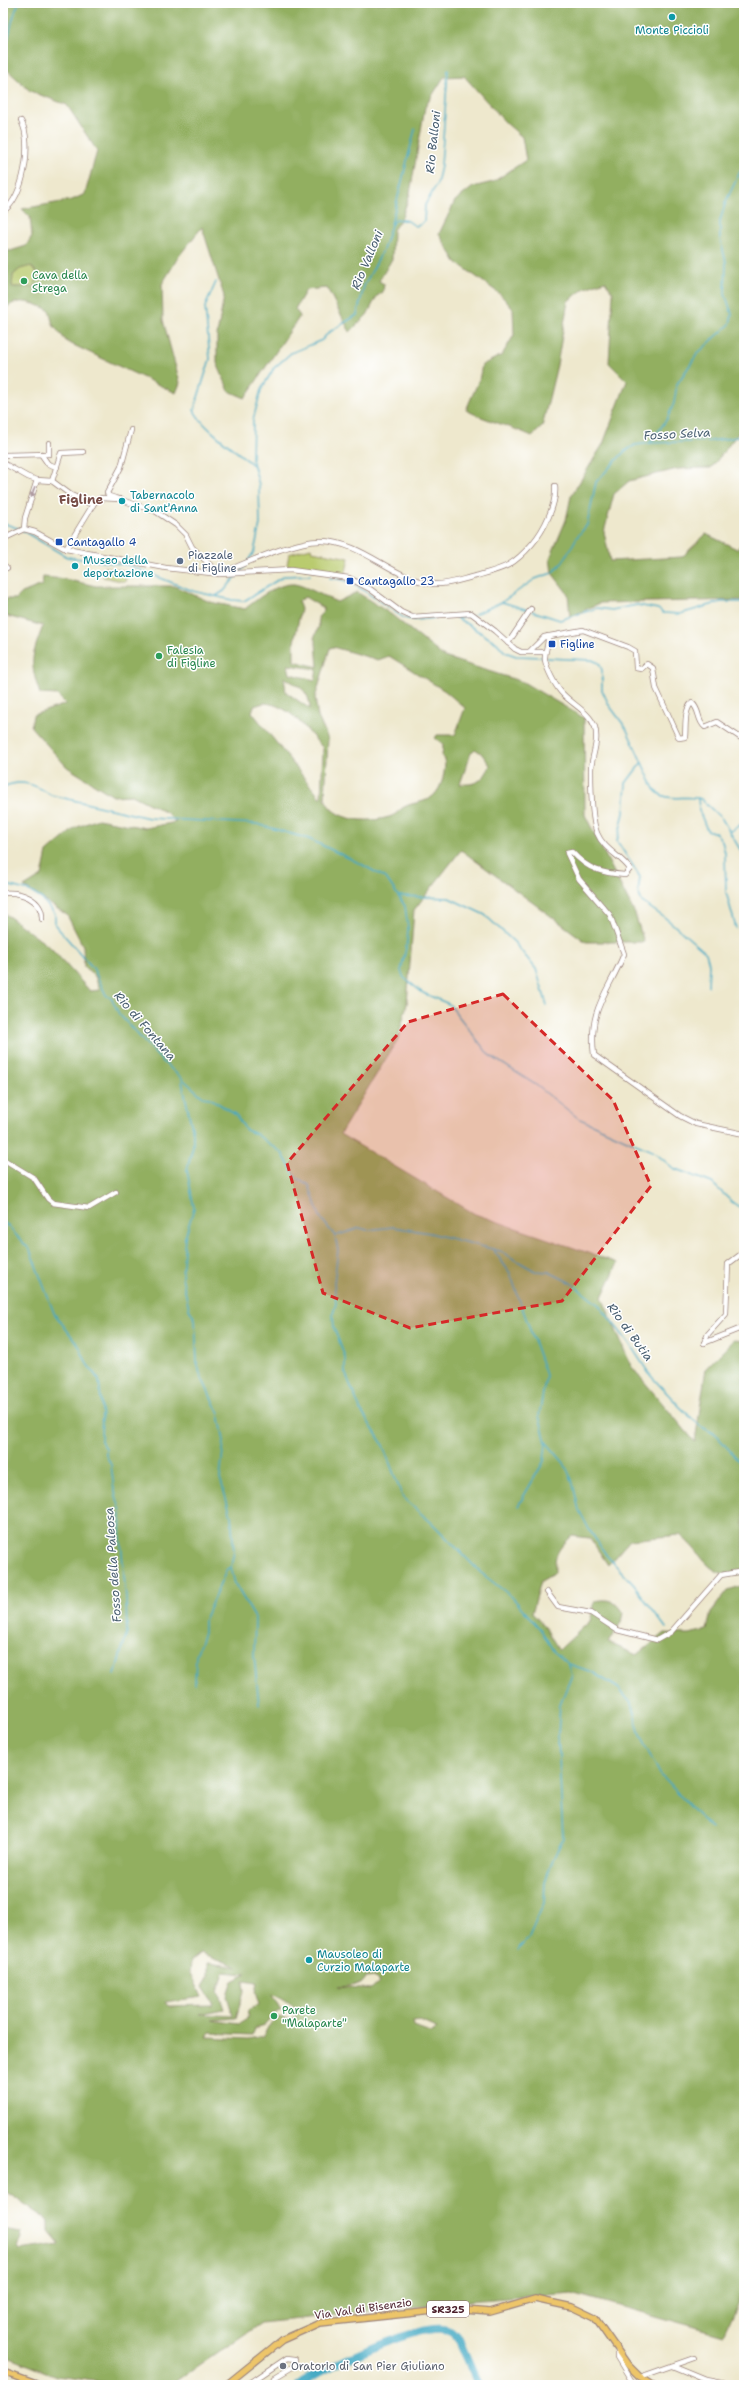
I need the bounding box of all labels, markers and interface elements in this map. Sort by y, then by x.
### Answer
marker: Monte Piccioli [667,12,677,22]
place label: Monte Piccioli [635,23,709,38]
water label: Rio Balloni [422,109,444,174]
water label: Rio Valloni [347,227,387,292]
place label: Cava della Strega [32,268,88,296]
marker: Cava della Strega [19,276,29,286]
water label: Fosso Selva [643,424,711,444]
one-way arrow [30,487,36,499]
place label: Tabernacolo di Sant'Anna [130,488,198,516]
district label: Figline [59,491,104,508]
marker: Tabernacolo di Sant'Anna [117,496,127,506]
place label: Cantagallo 4 [67,535,137,550]
marker: Cantagallo 4 [54,537,64,547]
place label: Piazzale di Figline [188,548,237,576]
place label: Museo della deportazione [83,553,154,581]
marker: Piazzale di Figline [175,556,185,566]
marker: Museo della deportazione [70,561,80,571]
place label: Cantagallo 23 [358,574,435,589]
marker: Cantagallo 23 [345,576,355,586]
place label: Figline [560,637,595,652]
marker: Figline [547,639,557,649]
place label: Falesia di Figline [167,643,216,671]
marker: Falesia di Figline [154,651,164,661]
water label: Rio di Fontana [111,988,179,1064]
water label: Rio di Butia [603,1300,657,1364]
water label: Fosso della Paleosa [101,1507,125,1623]
place label: Mausoleo di Curzio Malaparte [317,1947,410,1975]
marker: Mausoleo di Curzio Malaparte [304,1955,314,1965]
place label: Parete "Malaparte" [282,2003,347,2031]
marker: Parete "Malaparte" [269,2011,279,2021]
street label: Via Val di Bisenzio [313,2295,413,2323]
road number: SR325 [427,2301,469,2317]
place label: Oratorio di San Pier Giuliano [291,2359,445,2374]
marker: Oratorio di San Pier Giuliano [278,2361,288,2371]

